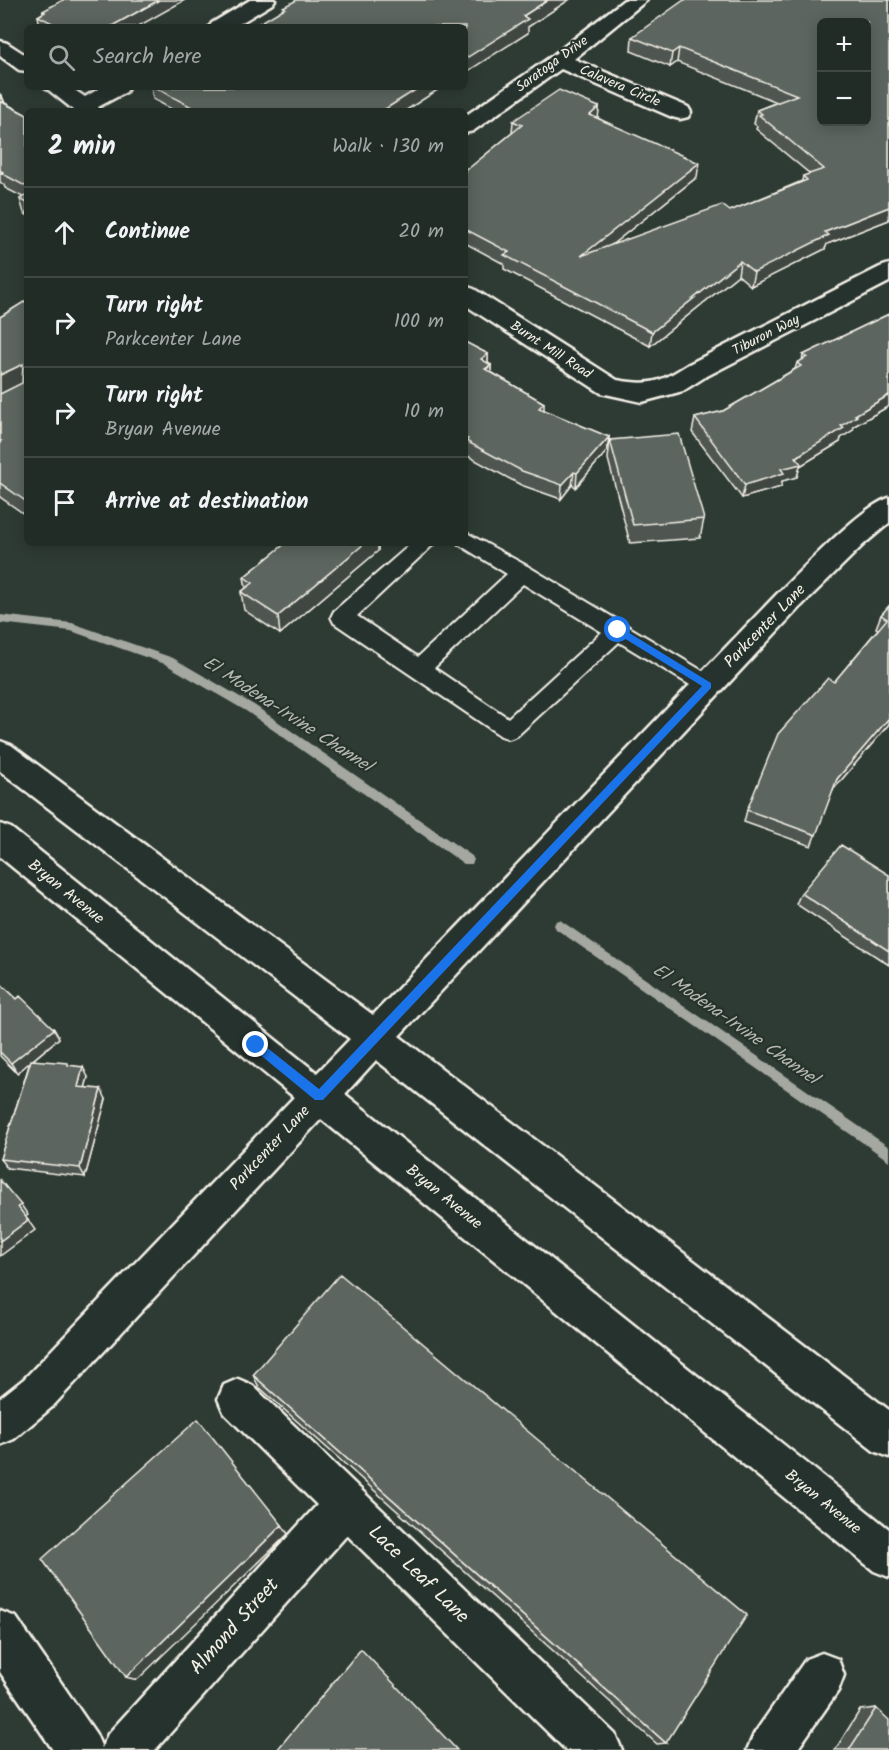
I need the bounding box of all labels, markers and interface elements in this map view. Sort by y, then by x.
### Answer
map controls [817,18,871,126]
button: + [817,18,871,72]
search box [24,24,468,90]
street label: Saratoga Drive [511,30,593,98]
text: Search here [93,40,201,75]
icon: search [45,41,78,74]
street label: Calavera Circle [576,59,665,113]
button: − [817,72,871,126]
text: 2 min [48,126,116,168]
text: Walk · 130 m [332,131,444,163]
text: Continue [105,215,190,250]
icon: ahead [48,216,81,249]
text: 20 m [398,216,444,248]
text: Turn right [105,289,203,324]
icon: right [48,306,81,339]
text: 100 m [394,306,444,338]
street label: Tiburon Way [728,308,804,361]
street label: Burnt Mill Road [506,315,597,385]
text: Parkcenter Lane [105,324,241,356]
text: Turn right [105,379,203,414]
icon: right [48,396,81,429]
text: 10 m [404,396,444,428]
text: Bryan Avenue [105,414,221,446]
text: Arrive at destination [105,485,308,520]
icon: arrive [48,486,81,519]
street label: Parkcenter Lane [718,578,812,674]
route start [604,616,630,642]
water label: El Modena-Irvine Channel [197,649,380,783]
street label: Bryan Avenue [22,853,110,931]
water label: El Modena-Irvine Channel [646,957,827,1095]
route end [242,1031,268,1057]
street label: Parkcenter Lane [224,1100,316,1196]
street label: Bryan Avenue [400,1158,488,1236]
street label: Bryan Avenue [779,1463,867,1541]
street label: Lace Leaf Lane [360,1518,476,1632]
street label: Almond Street [182,1571,288,1683]

